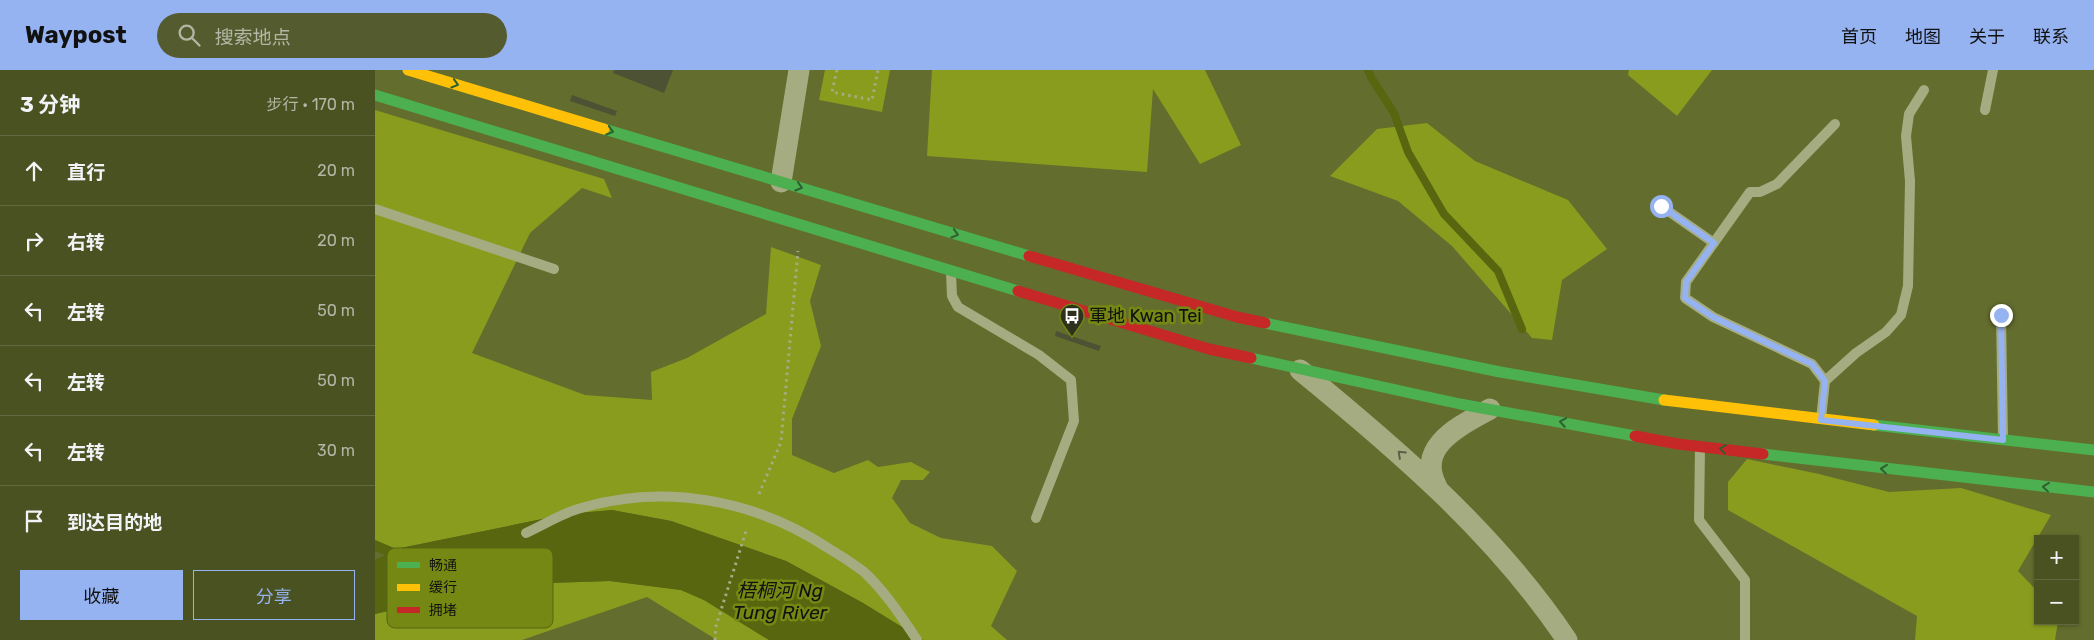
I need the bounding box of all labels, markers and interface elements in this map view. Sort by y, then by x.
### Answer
search box [157,13,507,58]
text: Waypost [25,21,127,49]
icon: search [175,21,203,49]
text: 搜索地点 [215,26,291,49]
text: 首页 [1841,26,1877,48]
text: 地图 [1905,26,1941,48]
text: 关于 [1969,26,2005,48]
text: 联系 [2033,26,2069,48]
one-way arrow [450,79,458,89]
text: 3 分钟 [20,92,80,117]
text: 步行 · 170 m [267,95,355,114]
one-way arrow [605,126,614,136]
icon: ahead [20,157,48,185]
text: 直行 [67,161,105,184]
text: 20 m [317,161,355,180]
one-way arrow [795,182,803,192]
route start [1650,195,1673,218]
icon: right [20,227,48,255]
one-way arrow [951,228,959,238]
text: 右转 [67,231,105,254]
text: 20 m [317,231,355,250]
icon: left [20,297,48,325]
text: 左转 [67,301,105,324]
text: 50 m [317,301,355,320]
bus stop icon: 軍地 Kwan Tei [1059,303,1085,337]
route end [1990,304,2013,327]
place label: 軍地 Kwan Tei [1089,305,1202,327]
icon: left [20,367,48,395]
text: 左转 [67,371,105,394]
text: 50 m [317,371,355,390]
one-way arrow [1558,418,1567,428]
icon: left [20,437,48,465]
text: 左转 [67,441,105,464]
text: 30 m [317,441,355,460]
one-way arrow [1718,444,1726,455]
one-way arrow [1397,451,1406,460]
one-way arrow [1880,464,1888,475]
one-way arrow [2041,482,2049,493]
icon: arrive [20,507,48,535]
text: 到达目的地 [67,511,162,534]
map controls [2034,535,2079,625]
button: + [2034,535,2079,580]
legend [387,548,553,628]
text: 畅通 [429,557,457,574]
button: 收藏 [20,570,183,620]
button: 分享 [193,570,355,620]
text: 缓行 [429,579,457,596]
water label: 梧桐河 Ng Tung River [733,579,828,624]
button: − [2034,580,2079,625]
text: 拥堵 [429,602,457,619]

